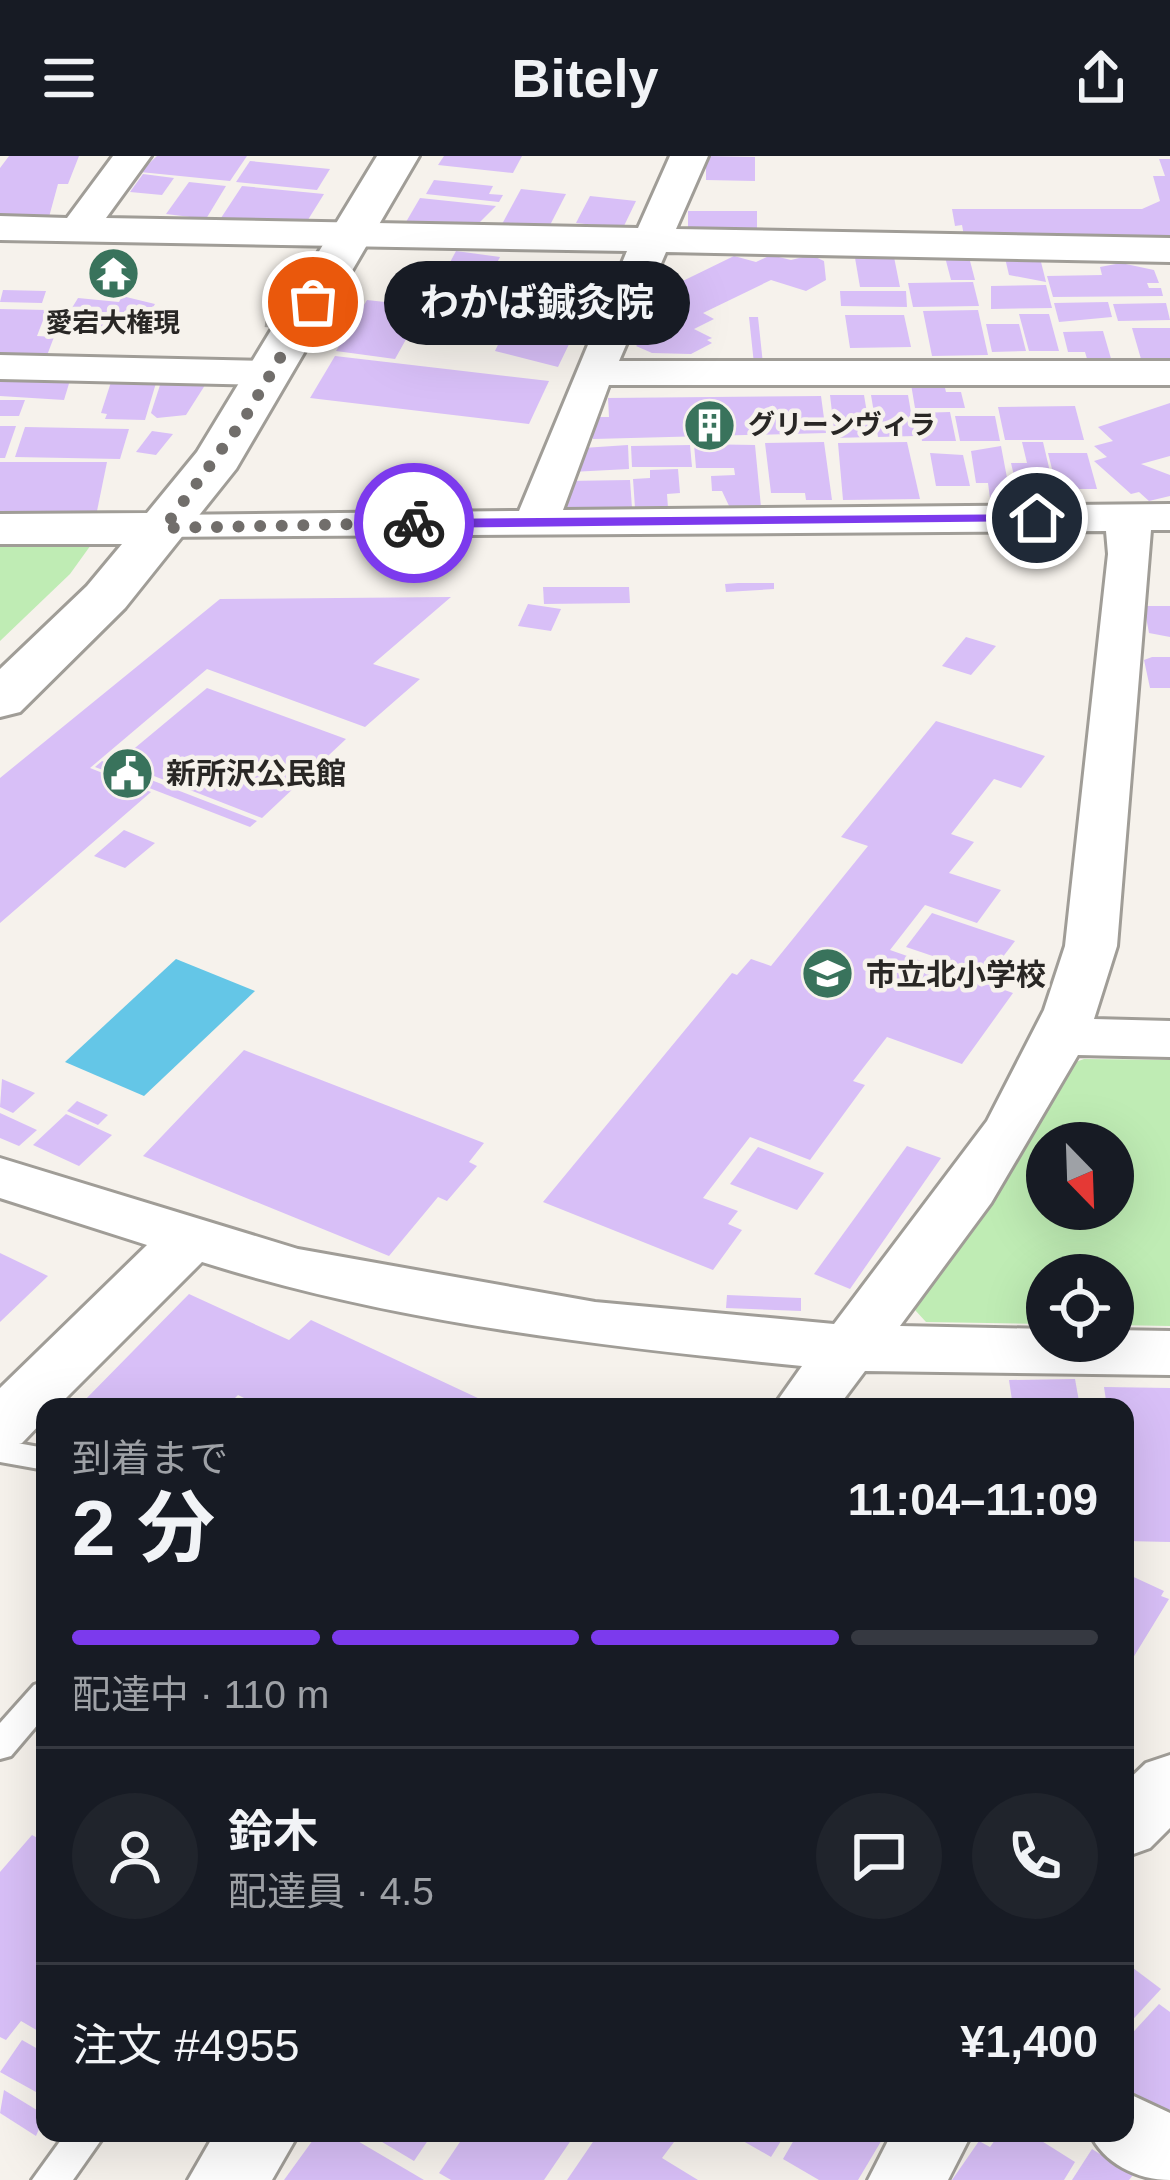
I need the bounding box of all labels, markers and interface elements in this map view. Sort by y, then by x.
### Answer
icon: menu [36,45,102,111]
icon: share [1068,45,1134,111]
text: Bitely [511,48,659,108]
temple icon: 愛宕大権現 [85,245,141,301]
pin [262,251,364,353]
callout: わかば鍼灸院 [385,260,691,344]
icon: bag [280,269,346,335]
text: わかば鍼灸院 [420,281,654,324]
place label: 愛宕大権現 [46,308,181,338]
building icon: グリーンヴィラ [681,397,737,453]
place label: グリーンヴィラ [748,410,936,440]
courier [354,463,474,583]
pin [986,467,1088,569]
icon: home [1004,485,1070,551]
icon: bike [381,490,447,556]
public building icon: 新所沢公民館 [99,745,155,801]
place label: 新所沢公民館 [166,757,346,790]
school or university icon: 市立北小学校 [799,946,855,1002]
place label: 市立北小学校 [866,958,1046,991]
north arrow [1026,1122,1134,1230]
map controls [1026,1122,1134,1362]
button: locate [1026,1254,1134,1362]
text: 到着まで [72,1437,228,1480]
text: 11:04–11:09 [848,1474,1098,1525]
text: 2 分 [72,1484,215,1572]
text: 配達中 · 110 m [72,1673,329,1716]
button: person [72,1793,198,1919]
button: chat [816,1793,942,1919]
button: phone [972,1793,1098,1919]
text: 鈴木 [228,1806,318,1857]
text: 配達員 · 4.5 [228,1870,434,1913]
text: ¥1,400 [960,2016,1098,2067]
text: 注文 #4955 [72,2020,300,2071]

